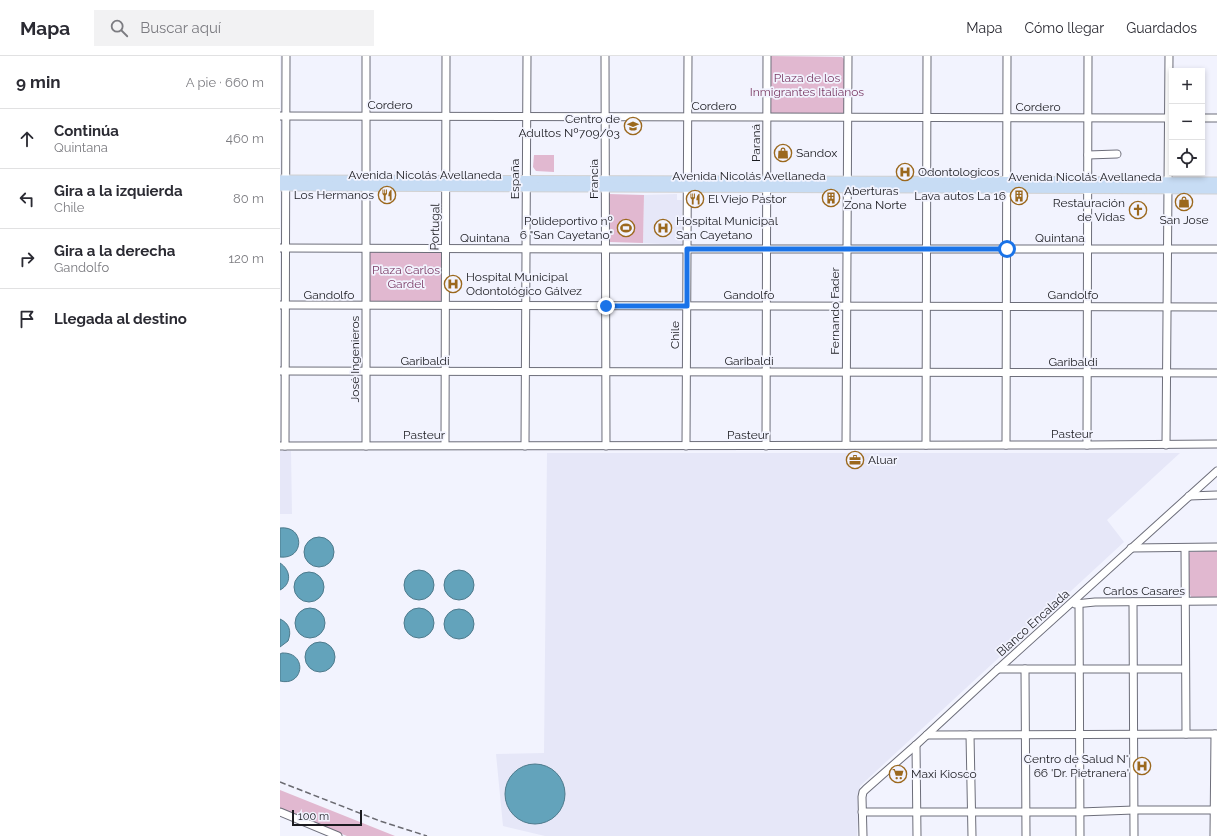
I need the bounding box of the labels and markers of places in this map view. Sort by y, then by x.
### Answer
place label: Centro de Adultos Nº709/03 [518,112,620,140]
school or university icon: Centro de Adultos Nº709/03 [623,116,643,136]
shop icon: Sandox [773,143,793,163]
place label: Sandox [796,146,837,160]
hospital icon: Odontologicos [895,162,915,182]
place label: Odontologicos [918,165,1000,179]
place label: Aberturas Zona Norte [844,184,907,212]
restaurant icon: Los Hermanos [377,185,397,205]
building icon: Lava autos La 16 [1009,186,1029,206]
place label: Los Hermanos [294,188,374,202]
building icon: Aberturas Zona Norte [821,188,841,208]
restaurant icon: El Viejo Pastor [685,189,705,209]
place label: Lava autos La 16 [914,189,1006,203]
place label: El Viejo Pastor [708,192,787,206]
shop icon: San Jose [1174,192,1194,212]
place label: Restauración de Vidas [1053,196,1125,224]
church icon: Restauración de Vidas [1128,200,1148,220]
place label: San Jose [1159,213,1209,227]
place label: Polideportivo nº 6 "San Cayetano" [520,214,613,242]
place label: Hospital Municipal San Cayetano [676,214,779,242]
sports icon: Polideportivo nº 6 "San Cayetano" [616,218,636,238]
hospital icon: Hospital Municipal San Cayetano [653,218,673,238]
place label: Hospital Municipal Odontológico Gálvez [466,270,582,298]
hospital icon: Hospital Municipal Odontológico Gálvez [443,274,463,294]
office icon: Aluar [845,450,865,470]
place label: Aluar [868,453,898,467]
place label: Centro de Salud N° 66 'Dr. Pietranera' [1024,752,1129,780]
hospital icon: Centro de Salud N° 66 'Dr. Pietranera' [1132,756,1152,776]
supermarket icon: Maxi Kiosco [888,764,908,784]
place label: Maxi Kiosco [911,767,977,781]

